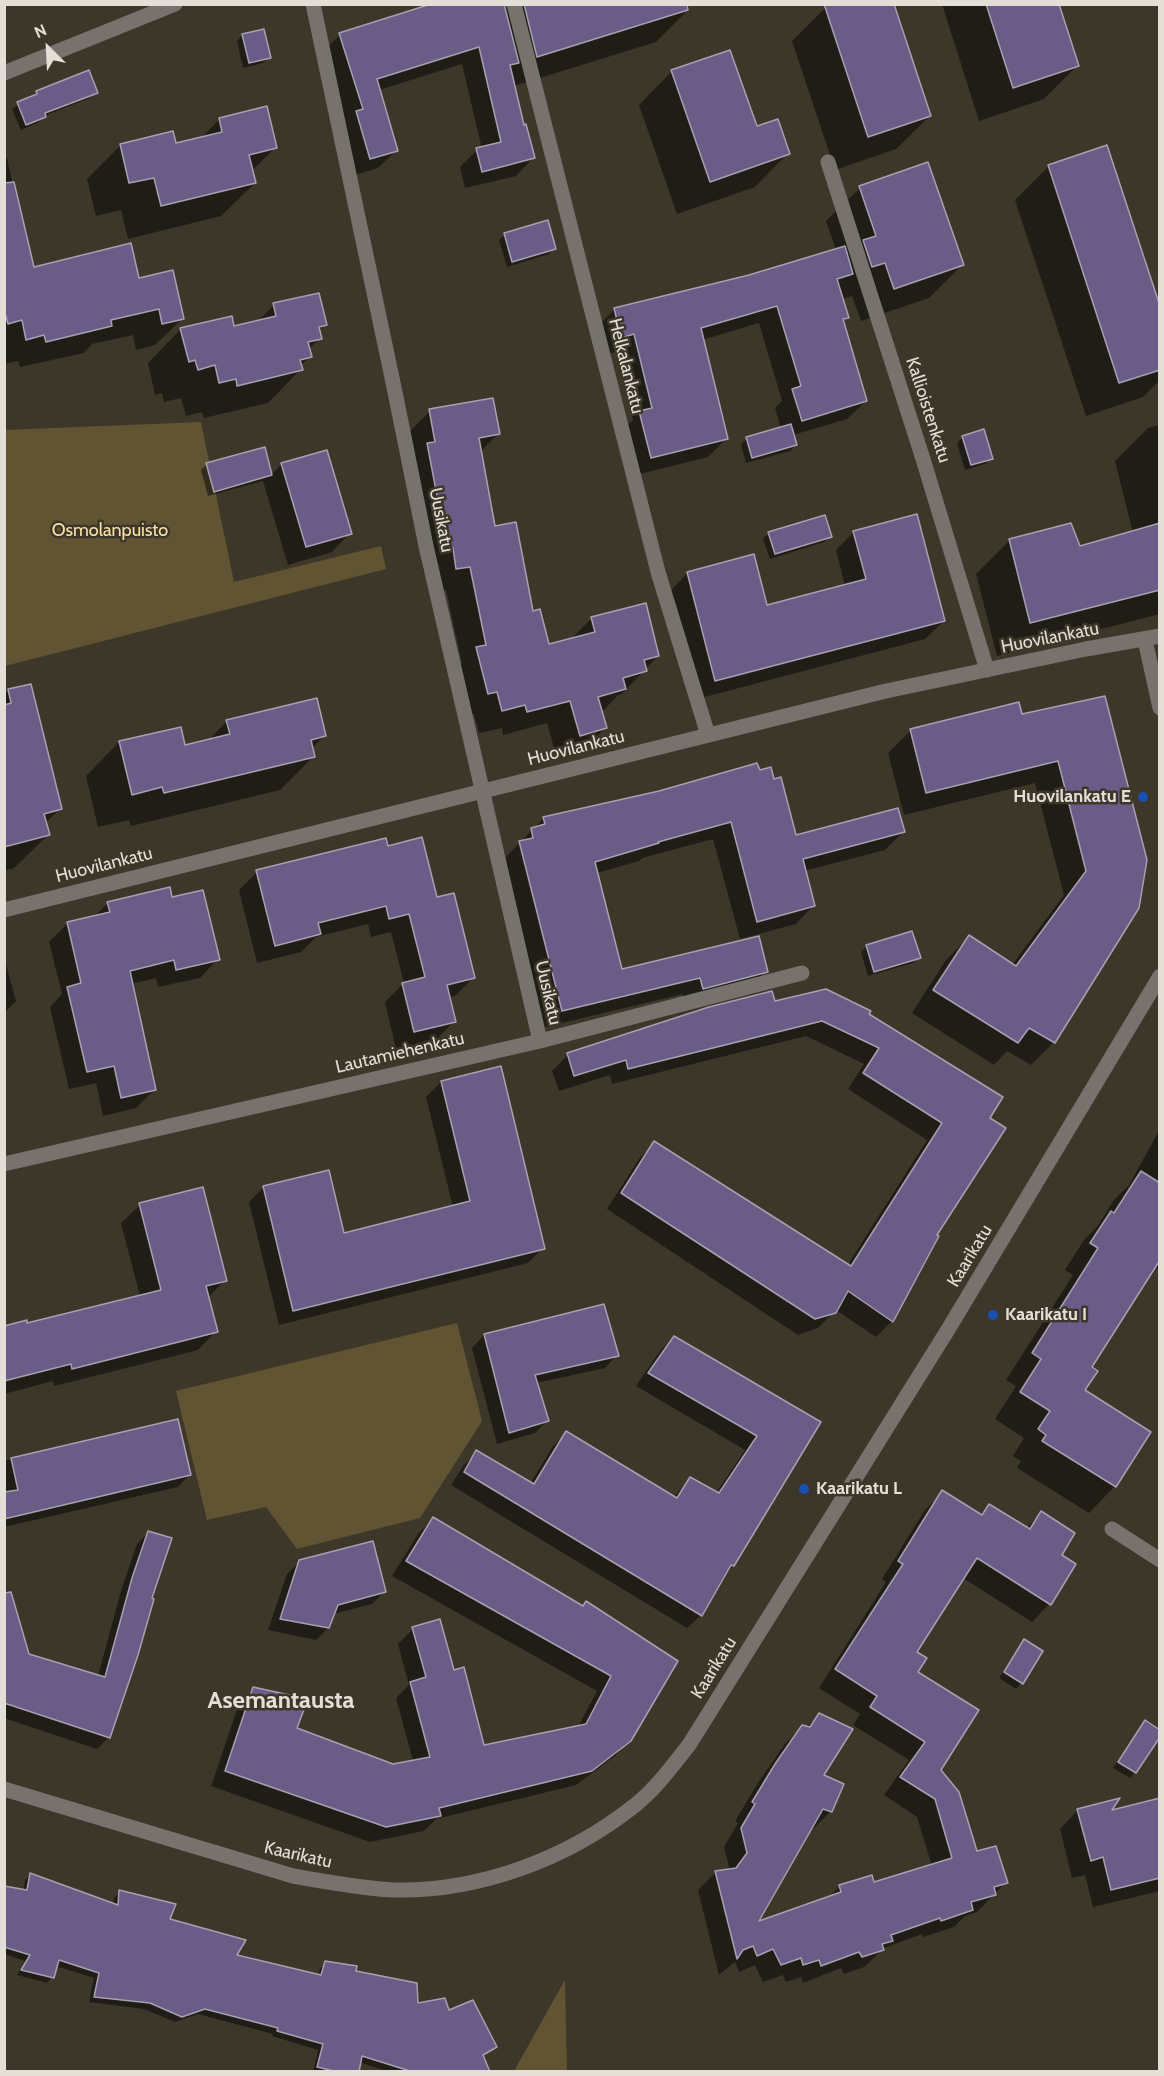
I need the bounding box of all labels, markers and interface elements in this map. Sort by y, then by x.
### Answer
north arrow [18,18,78,78]
text: N [31,20,50,42]
street label: Helkalankatu [604,316,648,416]
street label: Kallioistenkatu [901,355,955,465]
street label: Uusikatu [424,486,458,554]
park label: Osmolanpuisto [52,520,168,542]
street label: Huovilankatu [999,618,1101,658]
street label: Huovilankatu [525,726,627,770]
place label: Huovilankatu E [1013,786,1131,808]
marker: Huovilankatu E [1136,790,1150,804]
street label: Huovilankatu [53,843,155,887]
street label: Uusikatu [530,959,566,1027]
street label: Lautamiehenkatu [333,1028,467,1078]
street label: Kaarikatu [943,1221,997,1291]
place label: Kaarikatu I [1005,1304,1087,1326]
marker: Kaarikatu I [986,1308,1000,1322]
place label: Kaarikatu L [816,1478,902,1500]
marker: Kaarikatu L [797,1482,811,1496]
street label: Kaarikatu [687,1633,741,1703]
district label: Asemantausta [207,1687,355,1715]
street label: Kaarikatu [262,1837,334,1873]

